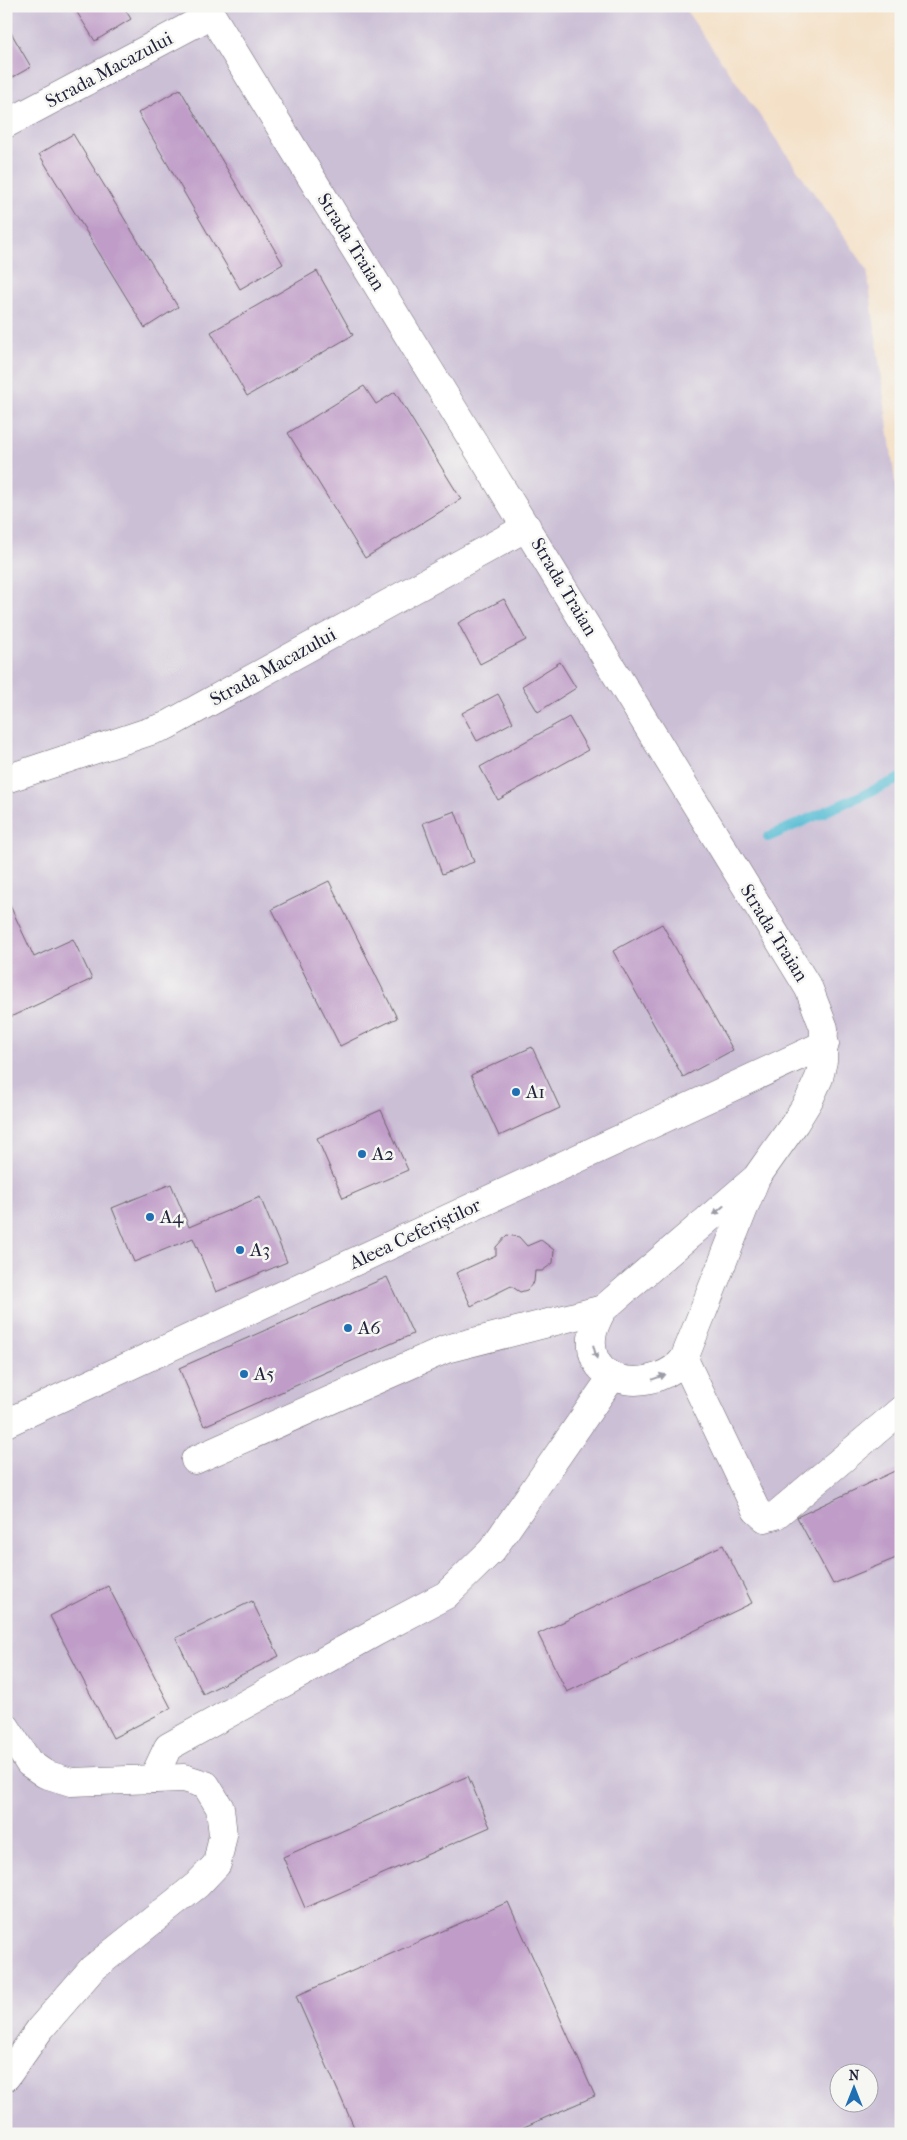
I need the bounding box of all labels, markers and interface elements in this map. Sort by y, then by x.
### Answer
street label: Strada Macazului [42,27,177,113]
street label: Strada Traian [312,189,390,295]
street label: Strada Traian [526,534,602,640]
street label: Strada Macazului [206,623,340,711]
street label: Strada Traian [735,880,813,986]
place label: A1 [525,1081,545,1103]
marker: A1 [510,1086,522,1098]
place label: A2 [371,1143,394,1165]
marker: A2 [356,1148,368,1160]
street label: Aleea Ceferiștilor [345,1194,485,1274]
one-way arrow [712,1204,725,1215]
place label: A4 [159,1206,184,1228]
marker: A4 [144,1211,156,1223]
place label: A3 [249,1239,270,1261]
marker: A3 [234,1244,246,1256]
place label: A6 [357,1317,381,1339]
marker: A6 [342,1322,354,1334]
one-way arrow [591,1344,599,1359]
place label: A5 [253,1363,275,1385]
marker: A5 [238,1368,250,1380]
one-way arrow [652,1373,667,1380]
north arrow [830,2062,880,2112]
text: N [849,2067,860,2084]

